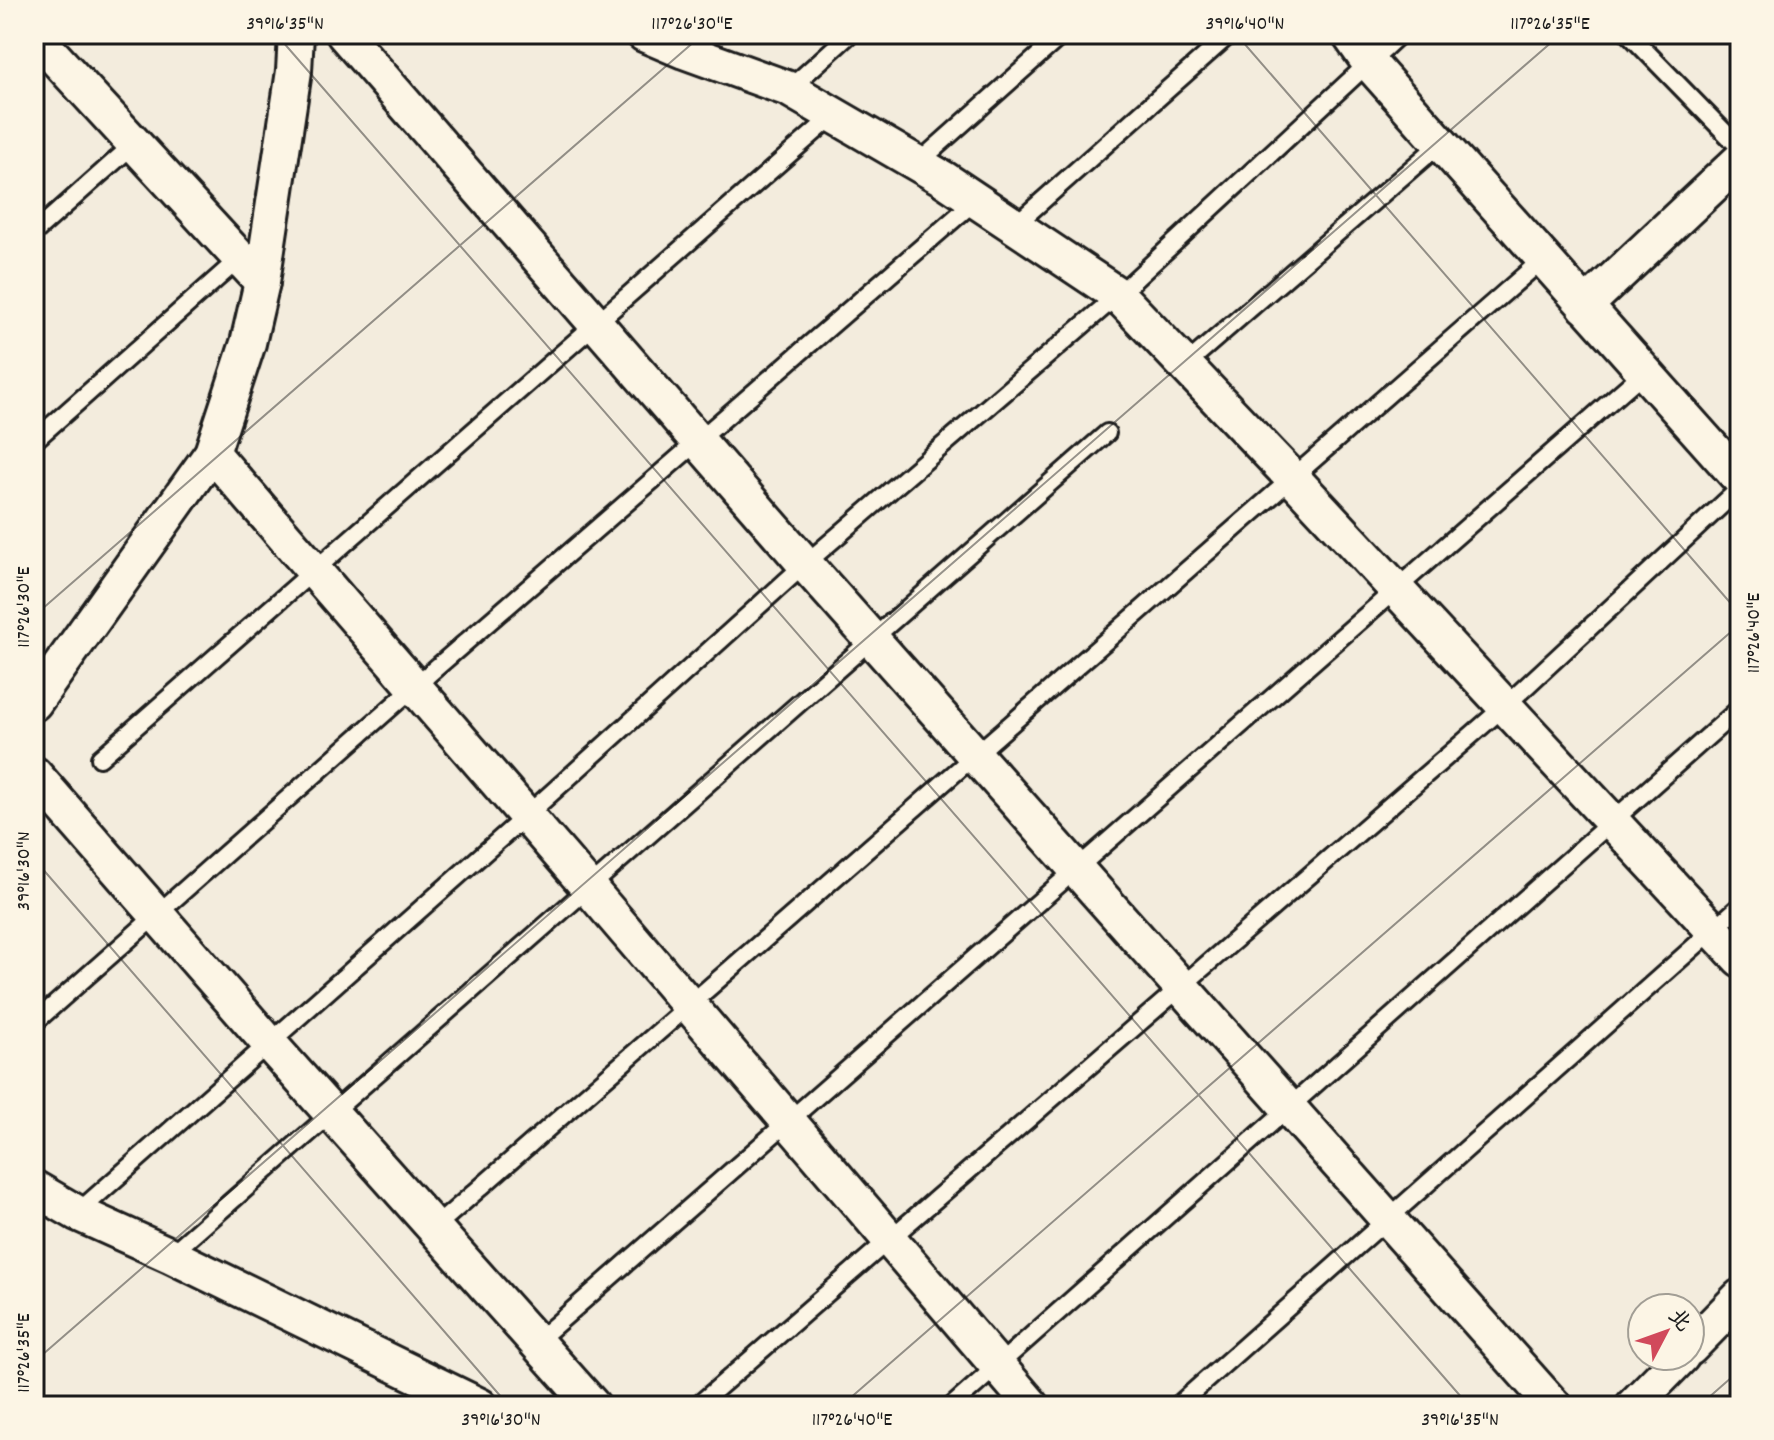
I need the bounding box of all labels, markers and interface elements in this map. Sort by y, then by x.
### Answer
text: 39°16'35"N [246,11,324,39]
text: 117°26'30"E [651,11,733,39]
text: 39°16'40"N [1206,11,1284,39]
text: 117°26'35"E [1510,11,1590,39]
text: 117°26'30"E [11,566,39,648]
text: 117°26'40"E [1741,593,1769,673]
text: 39°16'30"N [11,831,39,911]
north arrow [1626,1292,1706,1372]
text: 北 [1660,1303,1697,1340]
text: 117°26'35"E [11,1313,39,1393]
text: 39°16'30"N [461,1407,541,1435]
text: 117°26'40"E [812,1407,892,1435]
text: 39°16'35"N [1421,1407,1499,1435]

